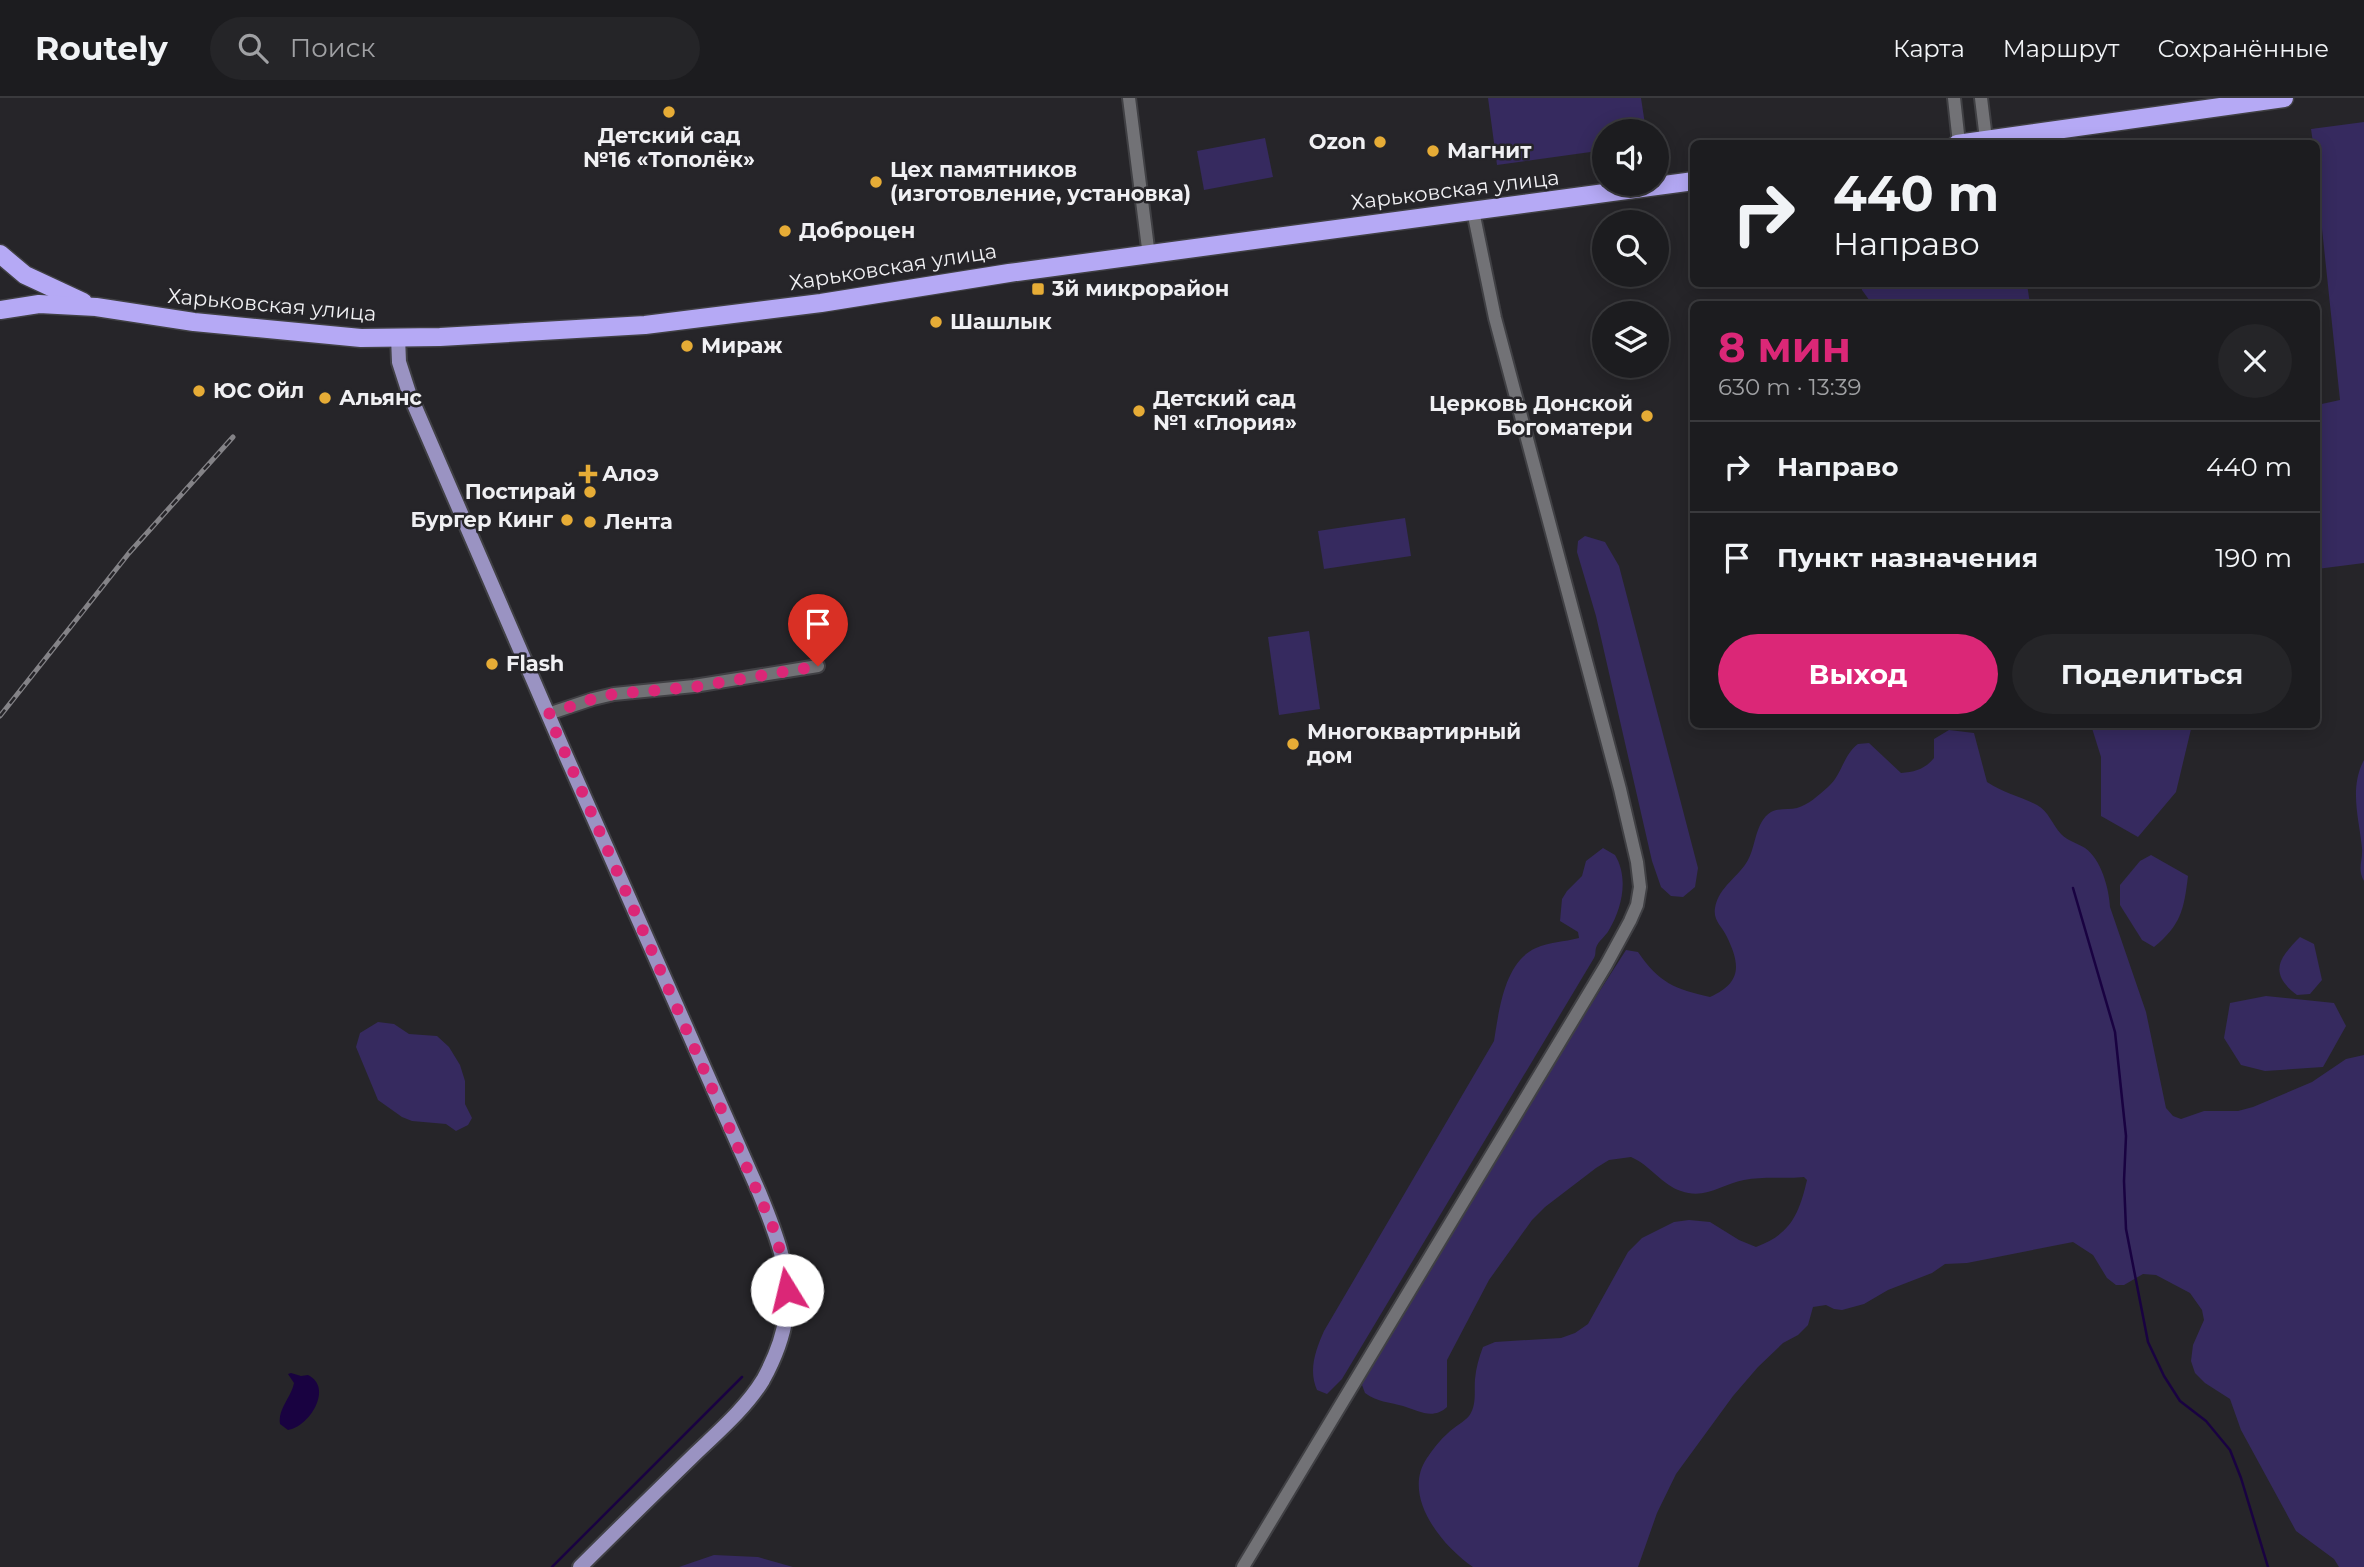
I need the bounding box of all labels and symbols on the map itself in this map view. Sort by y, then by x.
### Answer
marker: Детский сад №16 «Тополёк» [661,104,677,120]
place label: Детский сад №16 «Тополёк» [583,123,755,172]
place label: Ozon [1309,129,1366,154]
marker: Ozon [1372,134,1388,150]
place label: Магнит [1447,138,1532,163]
marker: Магнит [1425,143,1441,159]
place label: Цех памятников (изготовление, установка) [890,157,1191,206]
street label: Харьковская улица [1349,164,1560,215]
marker: Цех памятников (изготовление, установка) [868,174,884,190]
place label: Доброцен [799,218,915,243]
marker: Доброцен [777,223,793,239]
street label: Харьковская улица [787,238,998,295]
place label: 3й микрорайон [1051,276,1229,301]
marker: 3й микрорайон [1030,281,1046,297]
street label: Харьковская улица [167,283,378,326]
place label: Шашлык [950,309,1052,334]
marker: Шашлык [928,314,944,330]
place label: Мираж [701,333,783,358]
marker: Мираж [679,338,695,354]
place label: ЮC Ойл [213,378,304,403]
marker: ЮC Ойл [191,383,207,399]
place label: Альянс [339,385,423,410]
place label: Детский сад №1 «Глория» [1153,386,1297,435]
marker: Альянс [317,390,333,406]
place label: Церковь Донской Богоматери [1429,391,1633,440]
marker: Детский сад №1 «Глория» [1131,403,1147,419]
marker: Церковь Донской Богоматери [1639,408,1655,424]
place label: Алоэ [602,461,659,486]
marker: Алоэ [580,466,596,482]
place label: Постирай [465,479,576,504]
marker: Постирай [582,484,598,500]
place label: Бургер Кинг [410,507,553,532]
place label: Лента [604,509,673,534]
marker: Бургер Кинг [559,512,575,528]
marker: Лента [582,514,598,530]
pin [788,594,848,666]
place label: Flash [506,651,564,676]
marker: Flash [484,656,500,672]
place label: Многоквартирный дом [1307,719,1521,768]
marker: Многоквартирный дом [1285,736,1301,752]
position arrow [750,1253,824,1327]

